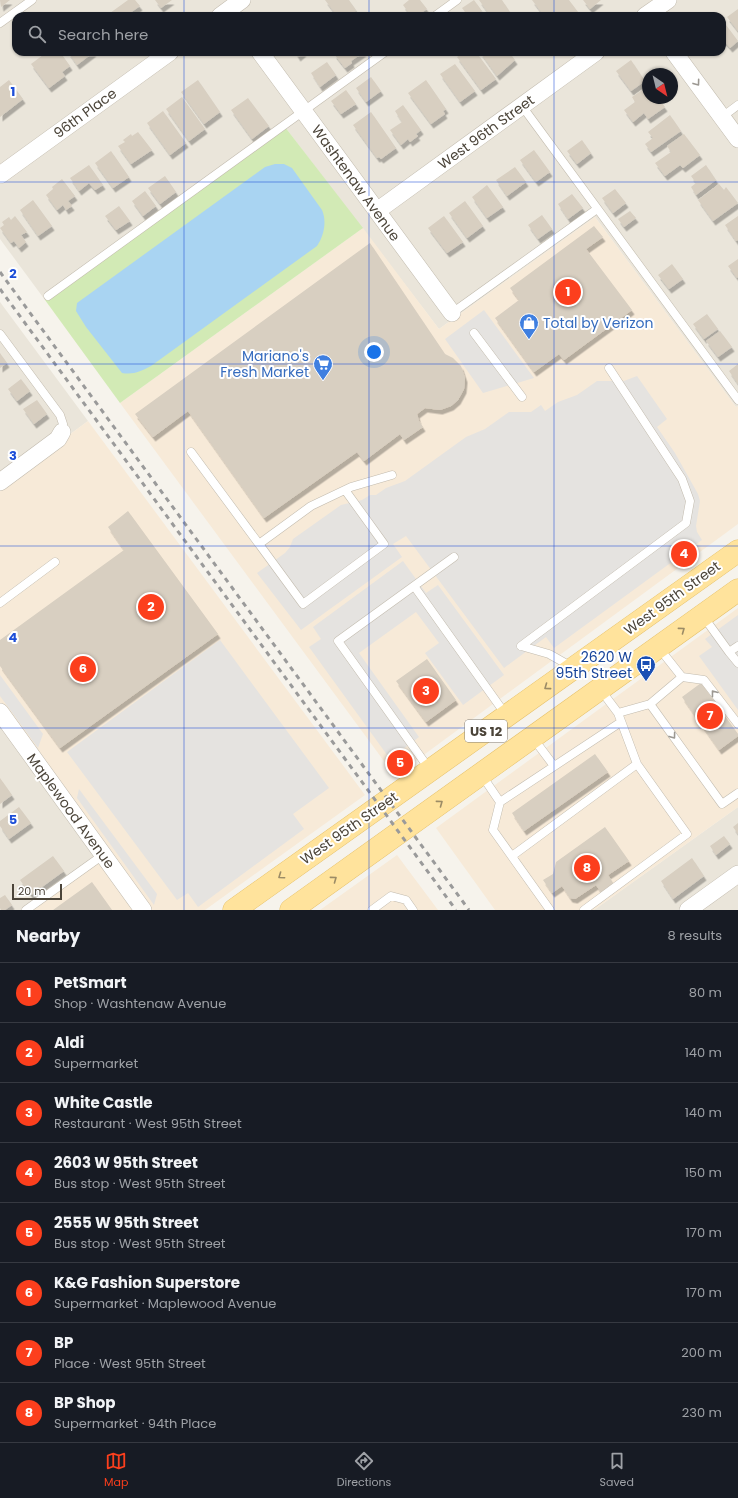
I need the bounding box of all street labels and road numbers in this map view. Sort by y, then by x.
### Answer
street label: 96th Place [49,83,121,143]
street label: West 96th Street [434,90,538,174]
street label: Washtenaw Avenue [307,121,405,246]
street label: West 95th Street [620,556,724,640]
road number: US 12 [465,720,507,742]
street label: Maplewood Avenue [22,749,120,873]
street label: West 95th Street [296,787,402,869]

